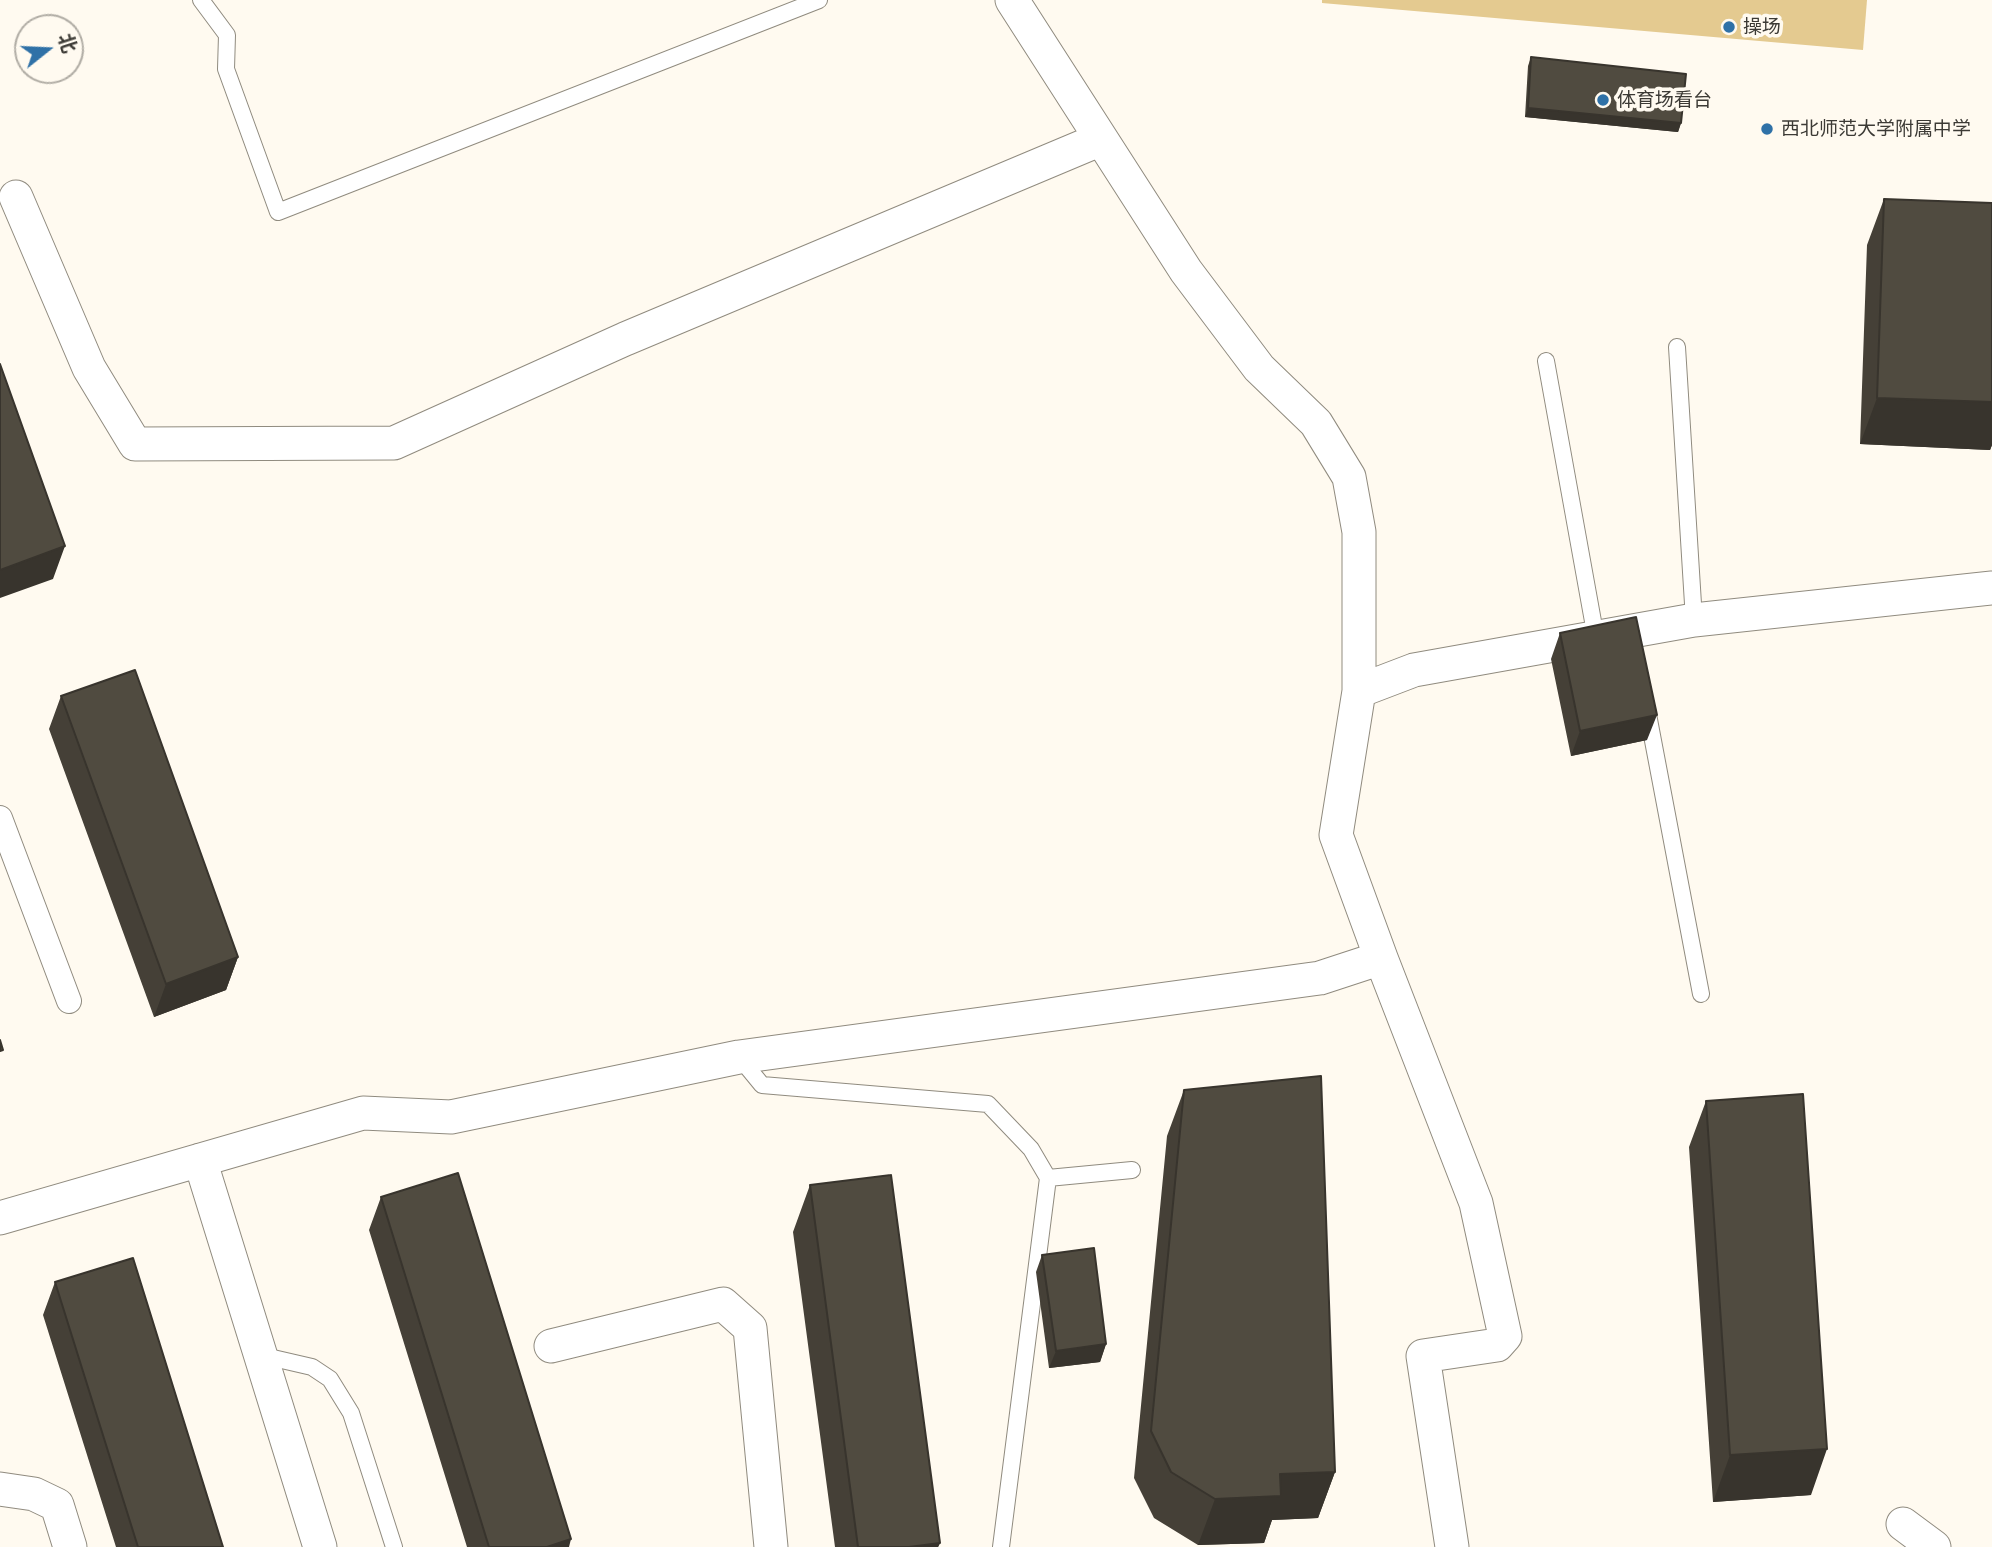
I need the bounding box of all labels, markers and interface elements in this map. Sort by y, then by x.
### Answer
north arrow [14,14,84,84]
place label: 操场 [1743,16,1781,38]
marker: 操场 [1721,19,1737,35]
text: 北 [54,30,81,56]
place label: 体育场看台 [1617,89,1712,111]
marker: 体育场看台 [1595,92,1611,108]
place label: 西北师范大学附属中学 [1781,118,1971,140]
marker: 西北师范大学附属中学 [1759,121,1775,137]

